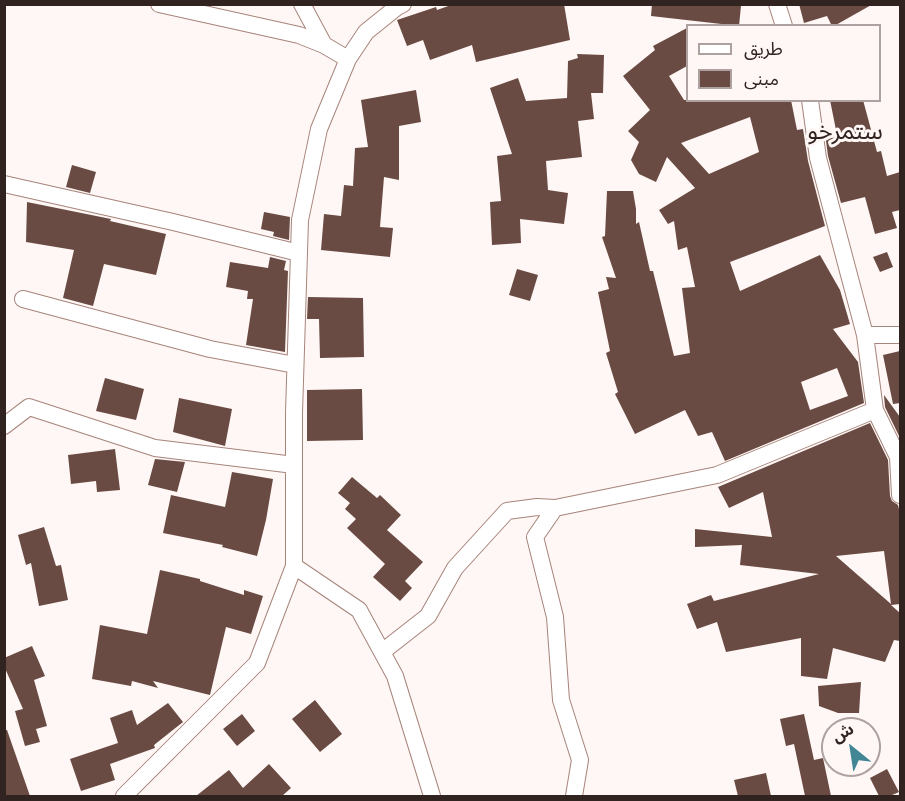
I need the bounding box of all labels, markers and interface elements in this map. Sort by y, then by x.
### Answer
legend [686,24,881,102]
text: طريق [744,38,783,60]
text: مبنى [744,68,779,90]
district label: ستمرخو [807,119,883,147]
north arrow [821,717,881,777]
text: ش [829,719,857,747]

